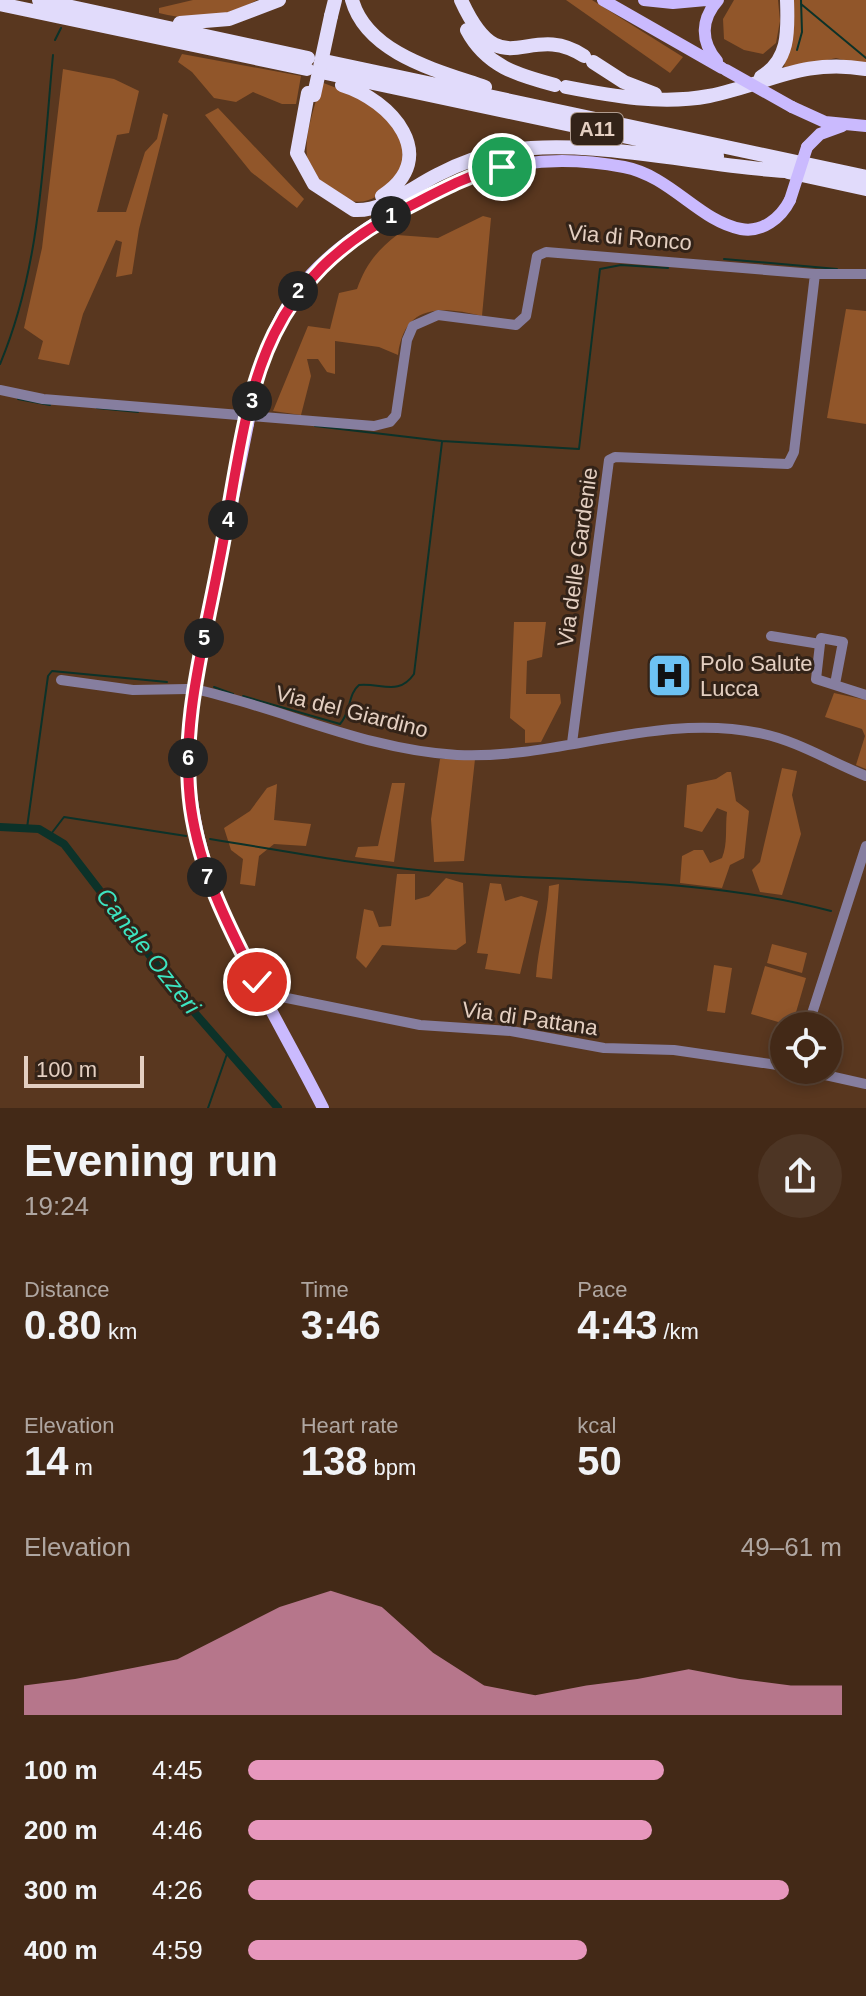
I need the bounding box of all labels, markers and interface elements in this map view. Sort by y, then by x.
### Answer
road number: A11 [571,113,623,145]
pin [468,133,536,201]
icon: arrive [480,145,524,189]
pin: 1 [371,196,411,236]
text: 1 [385,203,397,228]
street label: Via di Ronco [567,220,693,255]
pin: 2 [278,271,318,311]
text: 2 [292,278,304,303]
pin: 3 [232,381,272,421]
text: 3 [246,388,258,413]
street label: Via delle Gardenie [553,466,602,648]
pin: 4 [208,500,248,540]
text: 4 [222,507,234,532]
pin: 5 [184,618,224,658]
text: 5 [198,625,210,650]
place label: Polo Salute Lucca [700,651,813,701]
hospital icon: Polo Salute Lucca [645,652,693,700]
street label: Via del Giardino [273,680,431,743]
pin: 6 [168,738,208,778]
text: 6 [182,745,194,770]
pin: 7 [187,857,227,897]
text: 7 [201,864,213,889]
water label: Canale Ozzeri [91,882,206,1019]
pin [223,948,291,1016]
icon: check [235,960,279,1004]
street label: Via di Pattana [461,997,600,1040]
map controls [770,1012,842,1084]
button: locate [770,1012,842,1084]
scale bar [24,1052,144,1088]
text: 100 m [36,1057,97,1082]
button: share [758,1134,842,1218]
text: Evening run [24,1136,278,1185]
text: 19:24 [24,1191,89,1221]
text: Distance [24,1277,110,1302]
text: Time [301,1277,349,1302]
text: Pace [577,1277,627,1302]
text: 0.80 [24,1303,102,1347]
text: 3:46 [301,1303,381,1347]
text: 4:43 [577,1303,657,1347]
text: km [102,1319,137,1344]
text: /km [657,1319,699,1344]
text: Elevation [24,1413,115,1438]
text: Heart rate [301,1413,398,1438]
text: kcal [577,1413,616,1438]
text: 14 [24,1439,69,1483]
text: 138 [301,1439,367,1483]
text: 50 [577,1439,622,1483]
text: m [69,1455,93,1480]
text: bpm [367,1455,416,1480]
text: Elevation [24,1532,131,1562]
text: 49–61 m [741,1532,842,1562]
text: 100 m [24,1755,98,1785]
text: 4:45 [152,1755,203,1785]
text: 200 m [24,1815,98,1845]
text: 4:46 [152,1815,203,1845]
text: 300 m [24,1875,98,1905]
text: 4:26 [152,1875,203,1905]
text: 400 m [24,1935,98,1965]
text: 4:59 [152,1935,203,1965]

